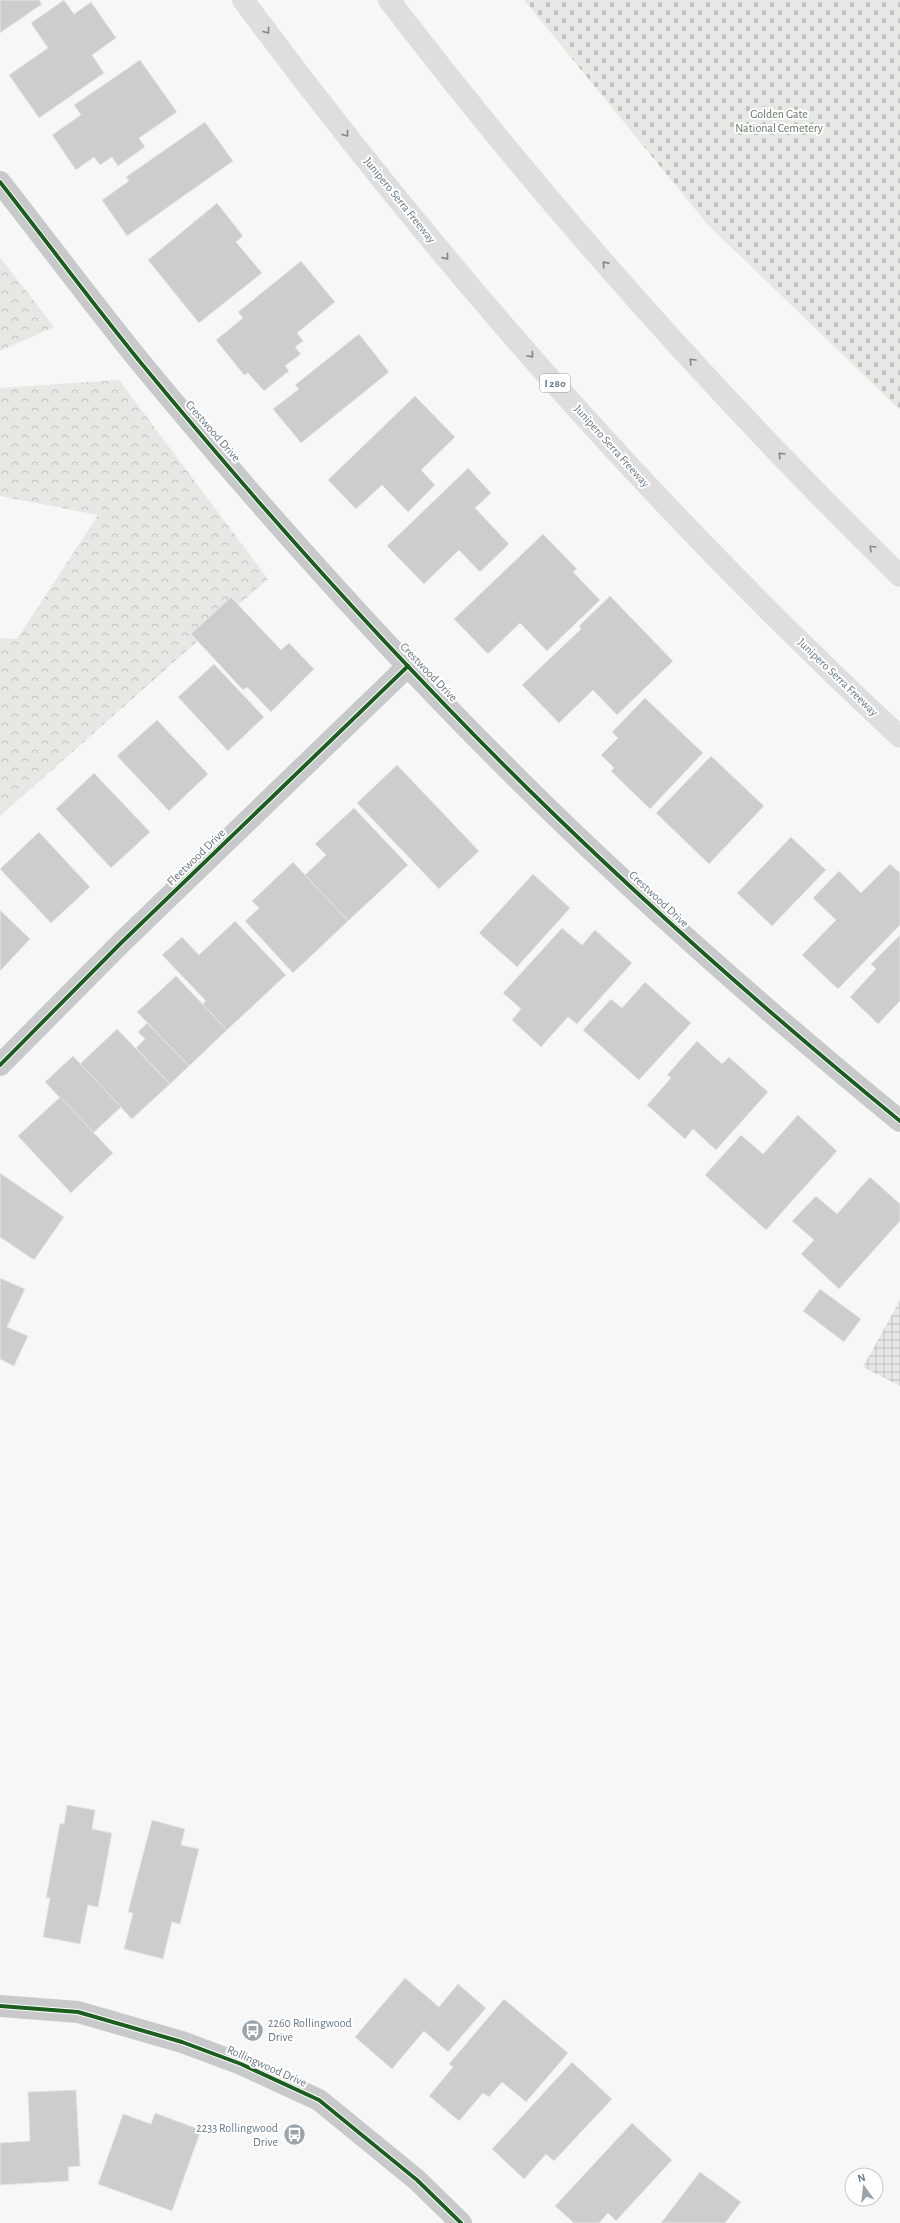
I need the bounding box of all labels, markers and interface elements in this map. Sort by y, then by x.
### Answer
one-way arrow [262,27,269,34]
park label: Golden Gate National Cemetery [735,108,823,135]
one-way arrow [341,130,348,137]
street label: Junipero Serra Freeway [361,155,438,246]
one-way arrow [441,252,448,259]
one-way arrow [603,261,610,269]
one-way arrow [526,351,533,358]
one-way arrow [690,358,697,366]
road number: I 280 [540,374,570,392]
street label: Crestwood Drive [183,398,243,464]
street label: Junipero Serra Freeway [571,402,652,490]
one-way arrow [778,452,786,460]
one-way arrow [869,546,877,553]
street label: Junipero Serra Freeway [795,636,880,719]
street label: Crestwood Drive [398,640,460,704]
street label: Fleetwood Drive [165,826,227,888]
street label: Crestwood Drive [627,869,691,929]
bus stop icon: 2260 Rollingwood Drive [239,2017,265,2043]
place label: 2260 Rollingwood Drive [268,2017,352,2043]
street label: Rollingwood Drive [225,2043,309,2089]
place label: 2233 Rollingwood Drive [196,2122,278,2148]
bus stop icon: 2233 Rollingwood Drive [281,2122,307,2148]
north arrow [844,2167,884,2207]
text: N [856,2172,867,2184]

